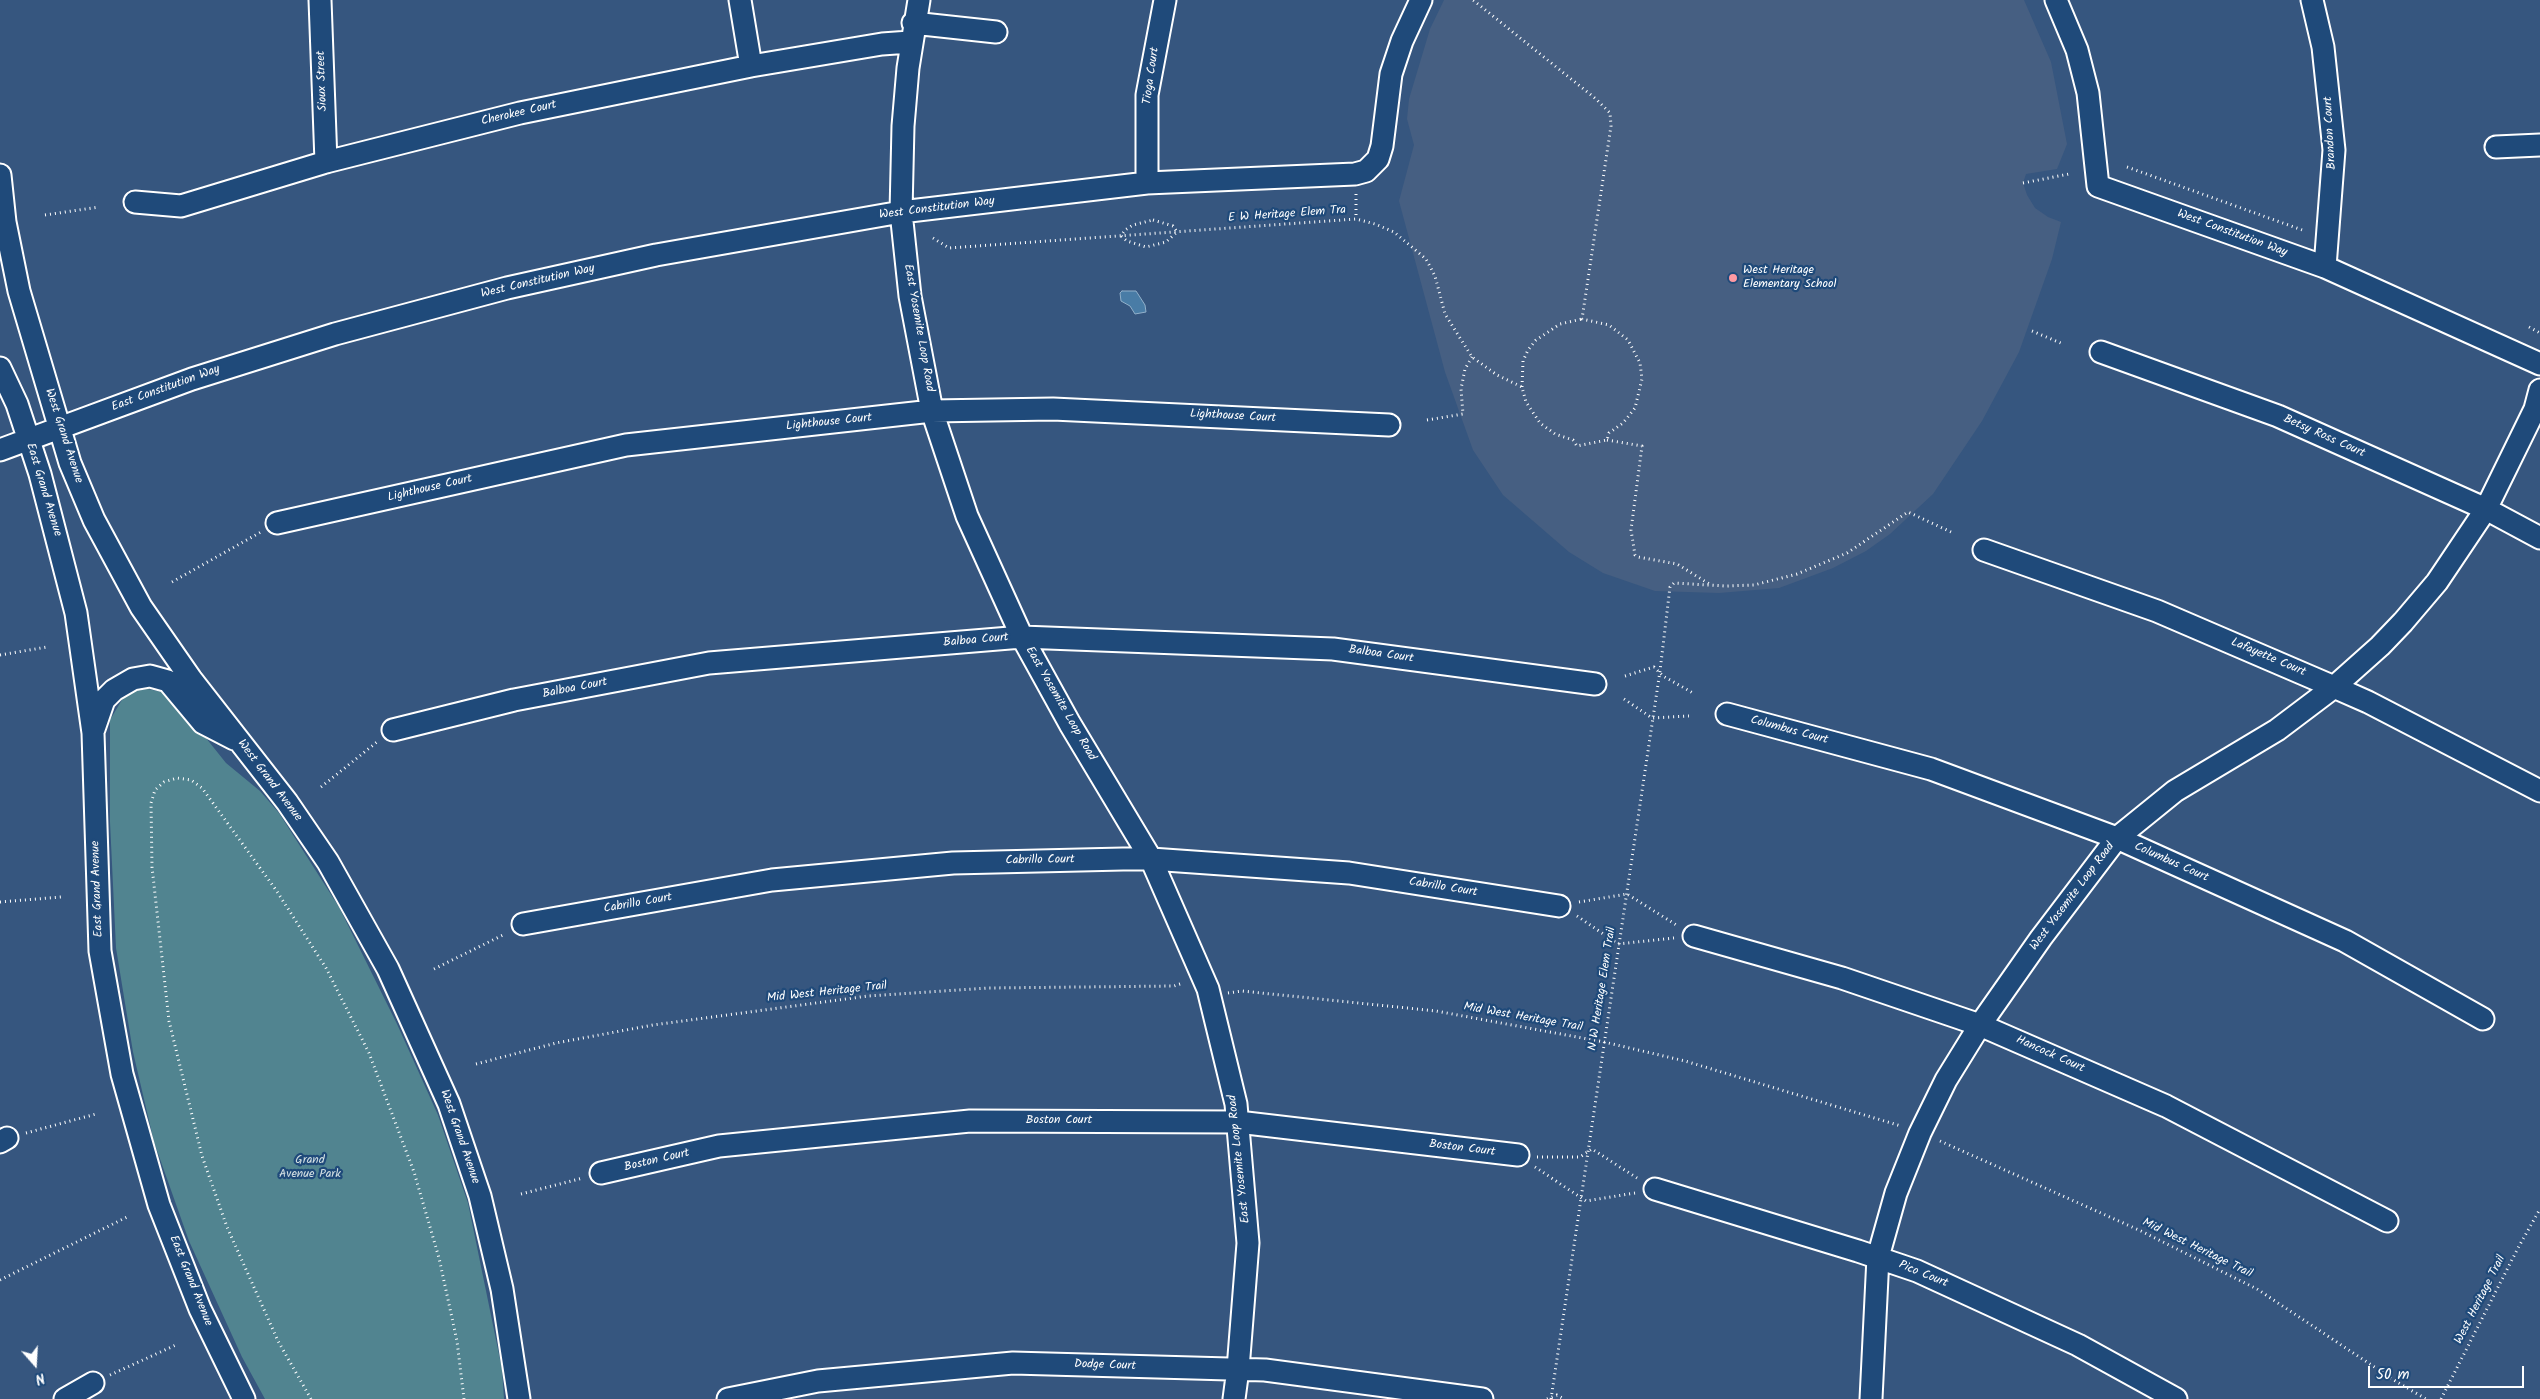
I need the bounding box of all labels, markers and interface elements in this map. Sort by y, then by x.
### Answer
street label: Tioga Court [1141,46,1163,106]
street label: Sioux Street [315,50,331,112]
street label: Brandon Court [2322,96,2340,170]
street label: Cherokee Court [480,98,558,130]
street label: West Constitution Way [878,195,996,223]
street label: E W Heritage Elem Tra [1228,204,1346,226]
street label: West Constitution Way [2175,207,2289,261]
street label: West Constitution Way [480,262,596,302]
street label: East Yosemite Loop Road [900,263,936,393]
place label: West Heritage Elementary School [1743,264,1836,292]
marker: West Heritage Elementary School [1727,272,1739,284]
street label: East Constitution Way [110,363,222,415]
street label: West Grand Avenue [41,387,85,485]
street label: Lighthouse Court [1190,408,1276,426]
street label: Lighthouse Court [785,411,873,435]
street label: Betsy Ross Court [2281,413,2367,461]
street label: East Grand Avenue [22,442,64,538]
street label: Lighthouse Court [386,472,474,506]
street label: Balboa Court [943,631,1009,651]
street label: Lafayette Court [2228,636,2308,680]
street label: Balboa Court [1348,643,1414,667]
street label: East Yosemite Loop Road [1021,644,1099,764]
street label: Balboa Court [542,676,608,702]
street label: Columbus Court [1749,714,1829,748]
street label: West Grand Avenue [234,737,304,825]
street label: East Grand Avenue [89,840,107,938]
street label: West Yosemite Loop Road [2028,840,2118,954]
street label: Columbus Court [2132,840,2210,886]
street label: Cabrillo Court [1005,853,1075,869]
street label: Cabrillo Court [1408,875,1478,901]
street label: Cabrillo Court [603,891,673,917]
street label: N W Heritage Elem Trail [1586,926,1620,1052]
street label: Mid West Heritage Trail [766,980,888,1006]
street label: Mid West Heritage Trail [1462,1000,1584,1036]
street label: Hancock Court [2013,1033,2087,1077]
street label: West Grand Avenue [436,1088,482,1186]
street label: East Yosemite Loop Road [1226,1094,1254,1224]
street label: Boston Court [1026,1114,1092,1128]
street label: Boston Court [1428,1138,1496,1160]
street label: Boston Court [623,1147,691,1175]
park label: Grand Avenue Park [279,1154,341,1182]
street label: Mid West Heritage Trail [2140,1216,2254,1282]
street label: East Grand Avenue [165,1233,215,1329]
street label: West Heritage Trail [2452,1253,2510,1347]
street label: Pico Court [1896,1259,1950,1291]
north arrow [10,1339,60,1389]
scale bar [2370,1356,2526,1388]
street label: Dodge Court [1074,1358,1136,1374]
text: 50 m [2376,1363,2410,1387]
text: N [32,1366,48,1390]

